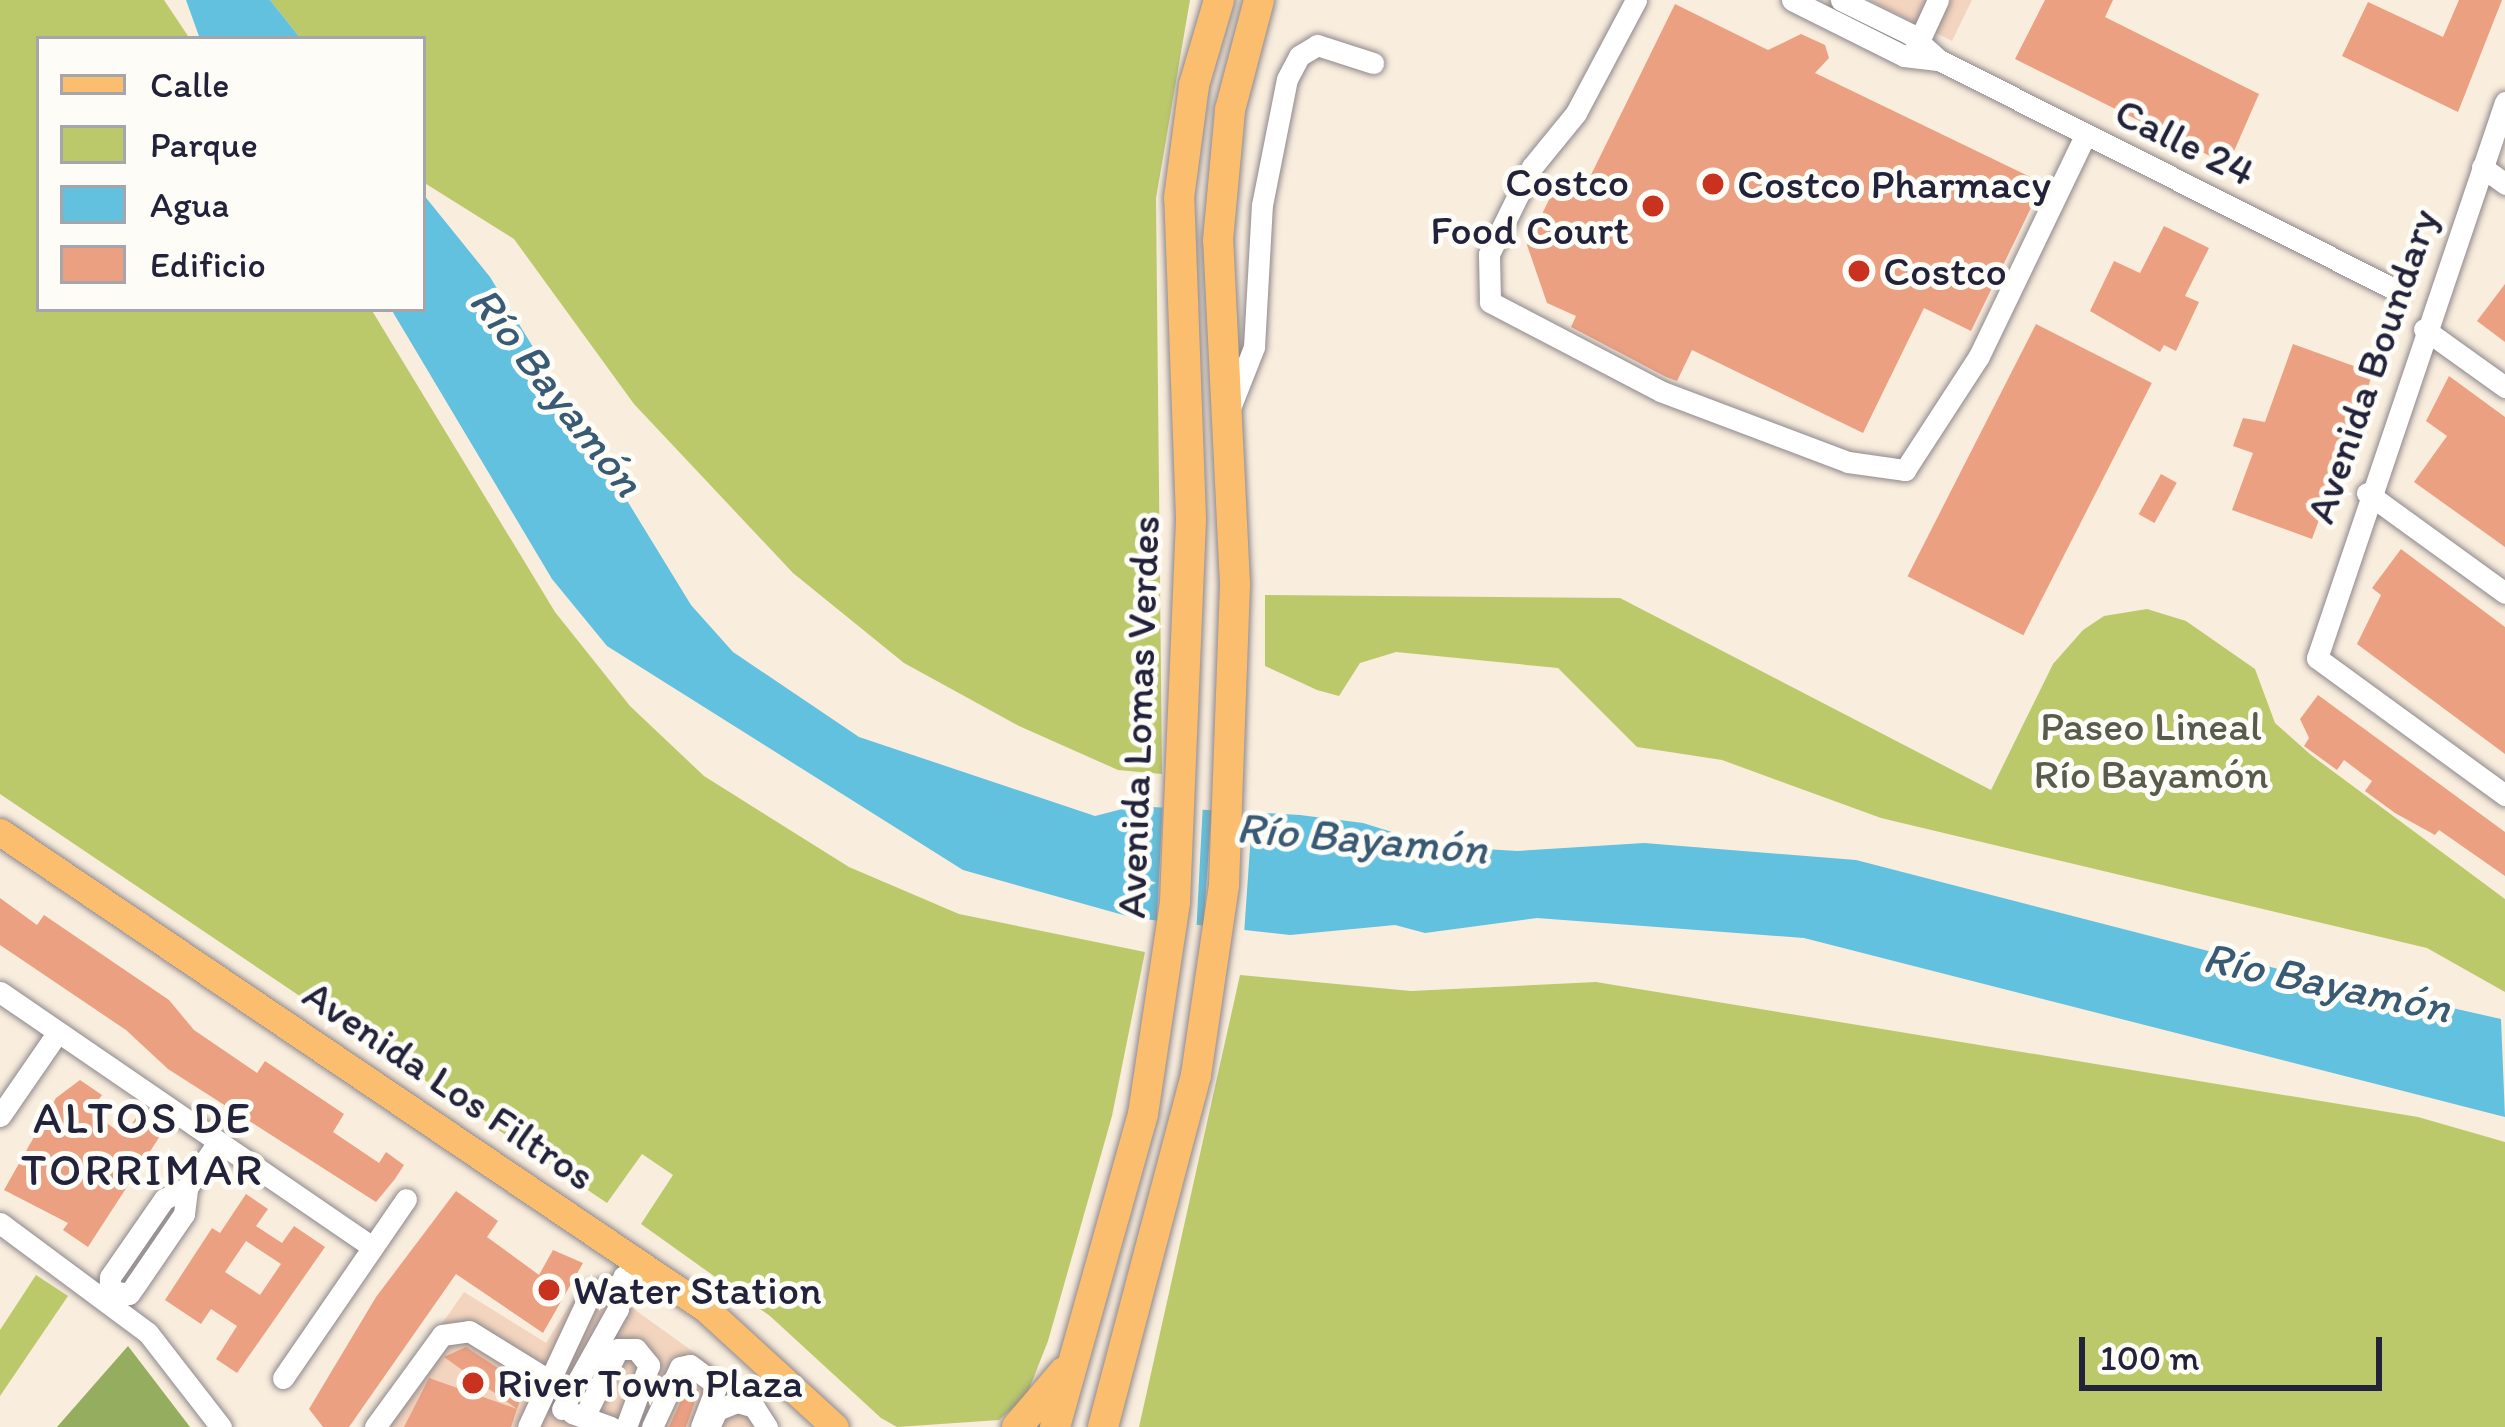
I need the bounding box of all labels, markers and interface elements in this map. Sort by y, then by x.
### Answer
legend [36,36,426,312]
text: Calle [150,63,229,106]
street label: Calle 24 [2107,87,2263,197]
text: Parque [150,123,258,166]
place label: Costco Food Court [1430,157,1629,255]
place label: Costco Pharmacy [1737,159,2050,209]
marker: Costco Pharmacy [1700,171,1726,197]
text: Agua [150,183,229,226]
marker: Costco Food Court [1640,193,1666,219]
street label: Avenida Boundary [2295,202,2449,530]
text: Edificio [150,243,266,286]
place label: Costco [1883,246,2007,296]
marker: Costco [1846,258,1872,284]
water label: Río Bayamón [458,275,656,507]
street label: Avenida Lomas Verdes [1106,516,1170,918]
park label: Paseo Lineal Río Bayamón [2033,701,2269,800]
water label: Río Bayamón [1234,800,1490,876]
water label: Río Bayamón [2198,929,2456,1035]
street label: Avenida Los Filtros [294,969,604,1201]
district label: ALTOS DE TORRIMAR [23,1091,263,1197]
place label: Water Station [573,1265,823,1315]
marker: Water Station [536,1277,562,1303]
scale bar [2085,1313,2388,1387]
text: 100 m [2100,1336,2199,1379]
place label: River Town Plaza [497,1358,797,1408]
marker: River Town Plaza [460,1370,486,1396]

